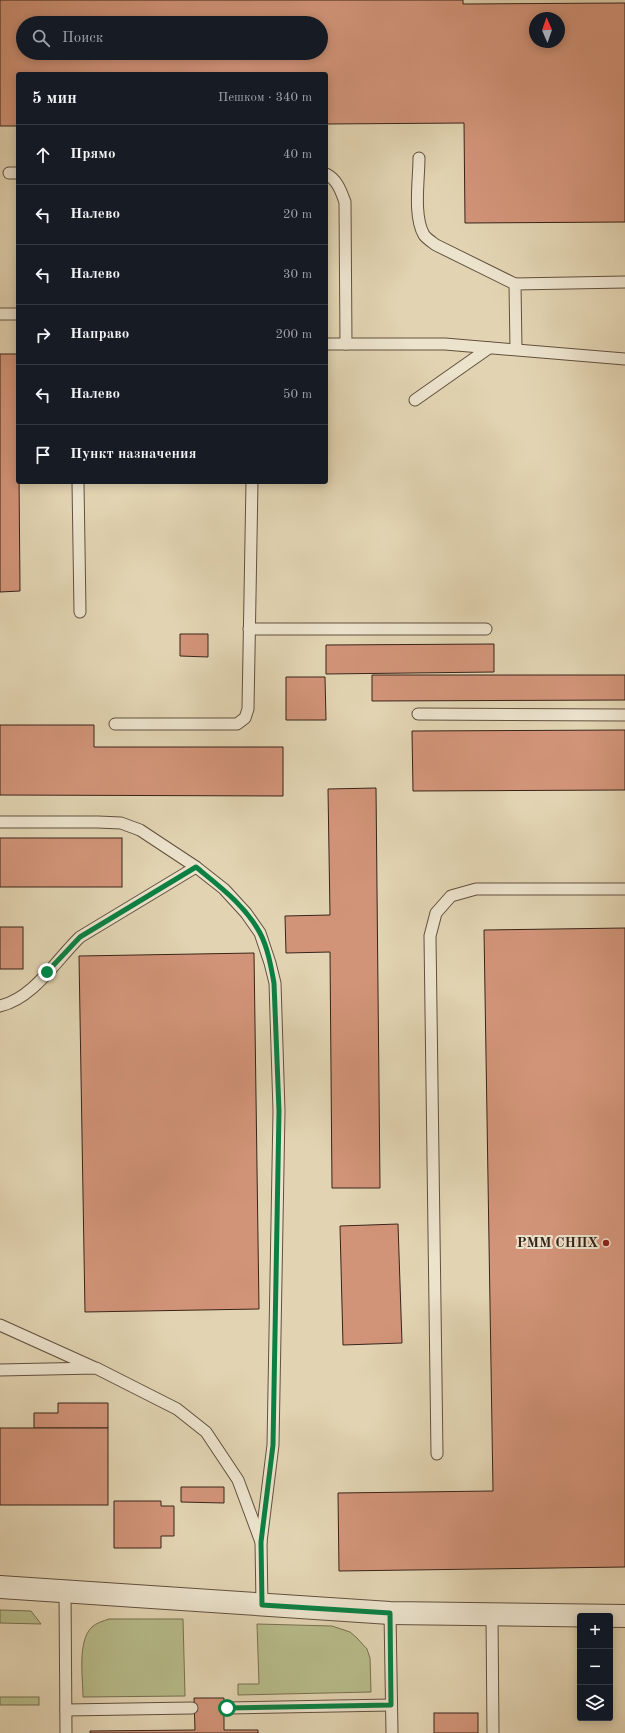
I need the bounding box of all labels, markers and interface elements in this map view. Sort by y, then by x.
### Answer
north arrow [529,12,565,48]
search box [16,16,328,60]
icon: search [30,27,52,49]
text: Поиск [62,31,103,46]
text: 5 мин [32,90,77,107]
text: Пешком · 340 m [218,91,312,104]
icon: ahead [32,144,54,166]
text: Прямо [70,147,116,162]
text: 40 m [283,148,312,161]
icon: left [32,204,54,226]
text: Налево [70,207,120,222]
text: 20 m [283,208,312,221]
icon: left [32,264,54,286]
text: Налево [70,267,120,282]
text: 30 m [283,268,312,281]
icon: right [32,324,54,346]
text: Направо [70,327,129,342]
text: 200 m [275,328,312,341]
icon: left [32,384,54,406]
text: Налево [70,387,120,402]
text: 50 m [283,388,312,401]
icon: arrive [32,444,54,466]
text: Пункт назначения [70,447,197,462]
route end [38,963,56,981]
place label: РММ СНПХ [517,1236,598,1250]
marker: РММ СНПХ [601,1238,611,1248]
map controls [577,1613,613,1721]
button: + [577,1613,613,1649]
button: − [577,1649,613,1685]
button: layers [577,1685,613,1721]
route start [218,1699,236,1717]

